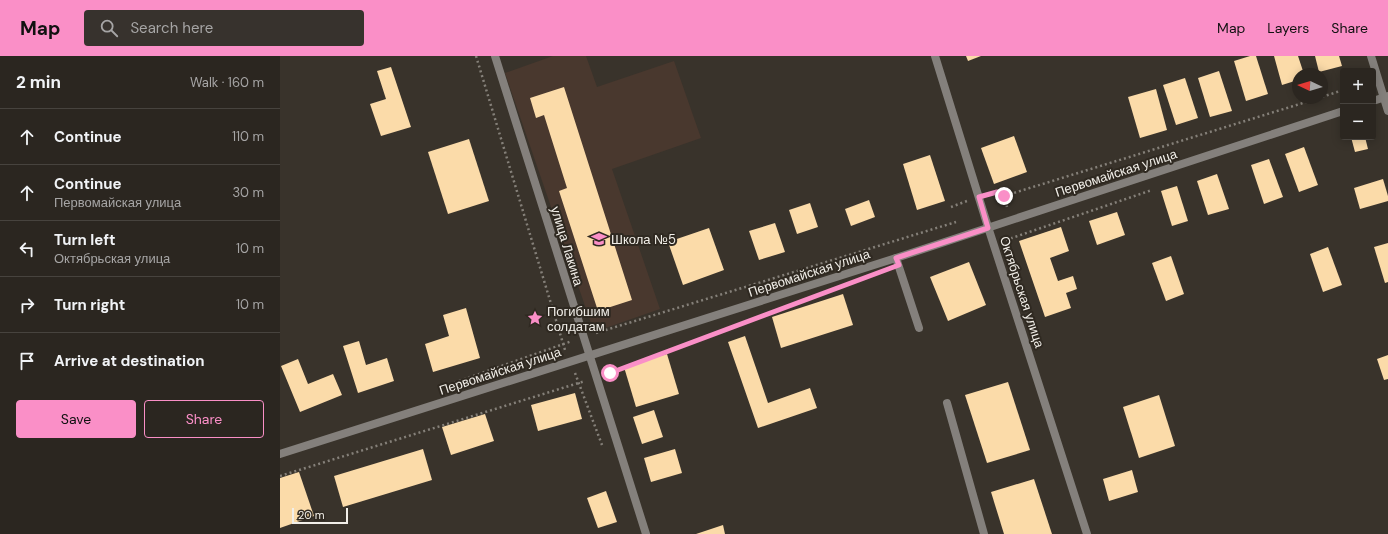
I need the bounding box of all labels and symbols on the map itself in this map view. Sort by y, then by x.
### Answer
north arrow [1292,68,1328,104]
street label: Первомайская улица [1053,145,1180,201]
route end [995,187,1013,205]
street label: улица Лакина [547,204,587,289]
school or university icon: Школа №5 [590,230,608,248]
place label: Школа №5 [611,231,676,248]
street label: Октябрьская улица [996,234,1048,351]
street label: Первомайская улица [746,245,873,301]
place label: Погибшим солдатам [547,303,610,335]
place icon: Погибшим солдатам [526,309,544,327]
street label: Первомайская улица [437,343,564,399]
route start [601,364,619,382]
scale bar [292,506,348,525]

